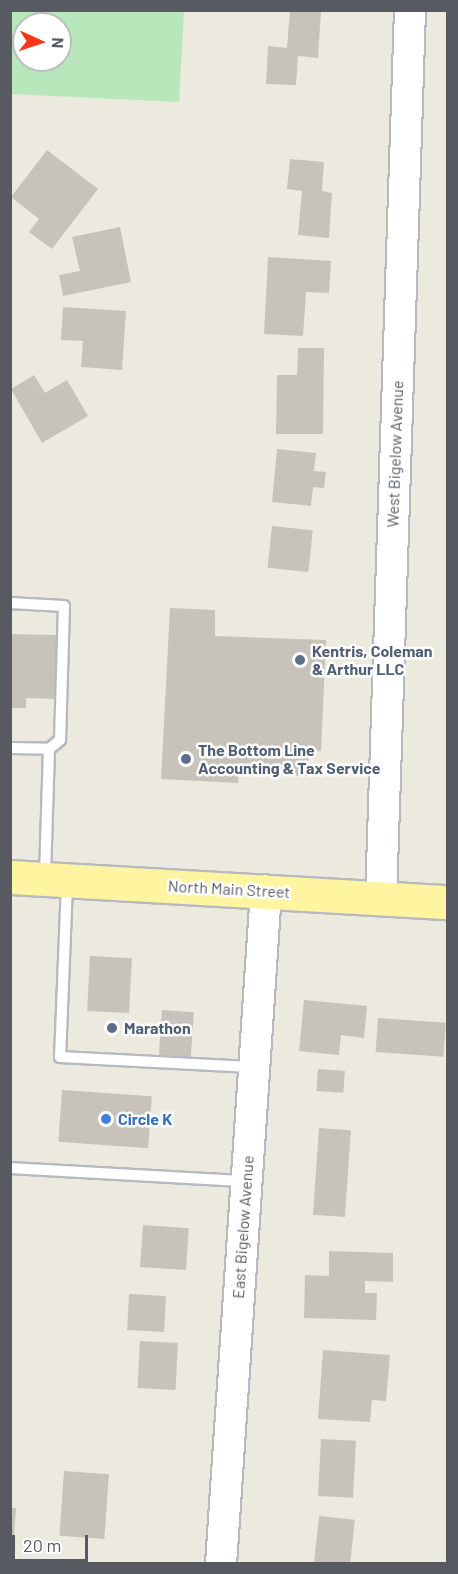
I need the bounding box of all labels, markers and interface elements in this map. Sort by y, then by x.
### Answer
north arrow [12,12,72,72]
text: N [49,37,68,49]
street label: West Bigelow Avenue [383,380,407,528]
place label: Kentris, Coleman & Arthur LLC [312,641,433,679]
marker: Kentris, Coleman & Arthur LLC [293,653,307,667]
place label: The Bottom Line Accounting & Tax Service [198,740,381,778]
marker: The Bottom Line Accounting & Tax Service [179,752,193,766]
street label: North Main Street [167,876,291,902]
place label: Marathon [124,1018,191,1038]
marker: Marathon [105,1021,119,1035]
place label: Circle K [118,1109,172,1129]
marker: Circle K [99,1112,113,1126]
street label: East Bigelow Avenue [228,1155,258,1299]
scale bar [15,1523,92,1561]
text: 20 m [23,1534,61,1556]

